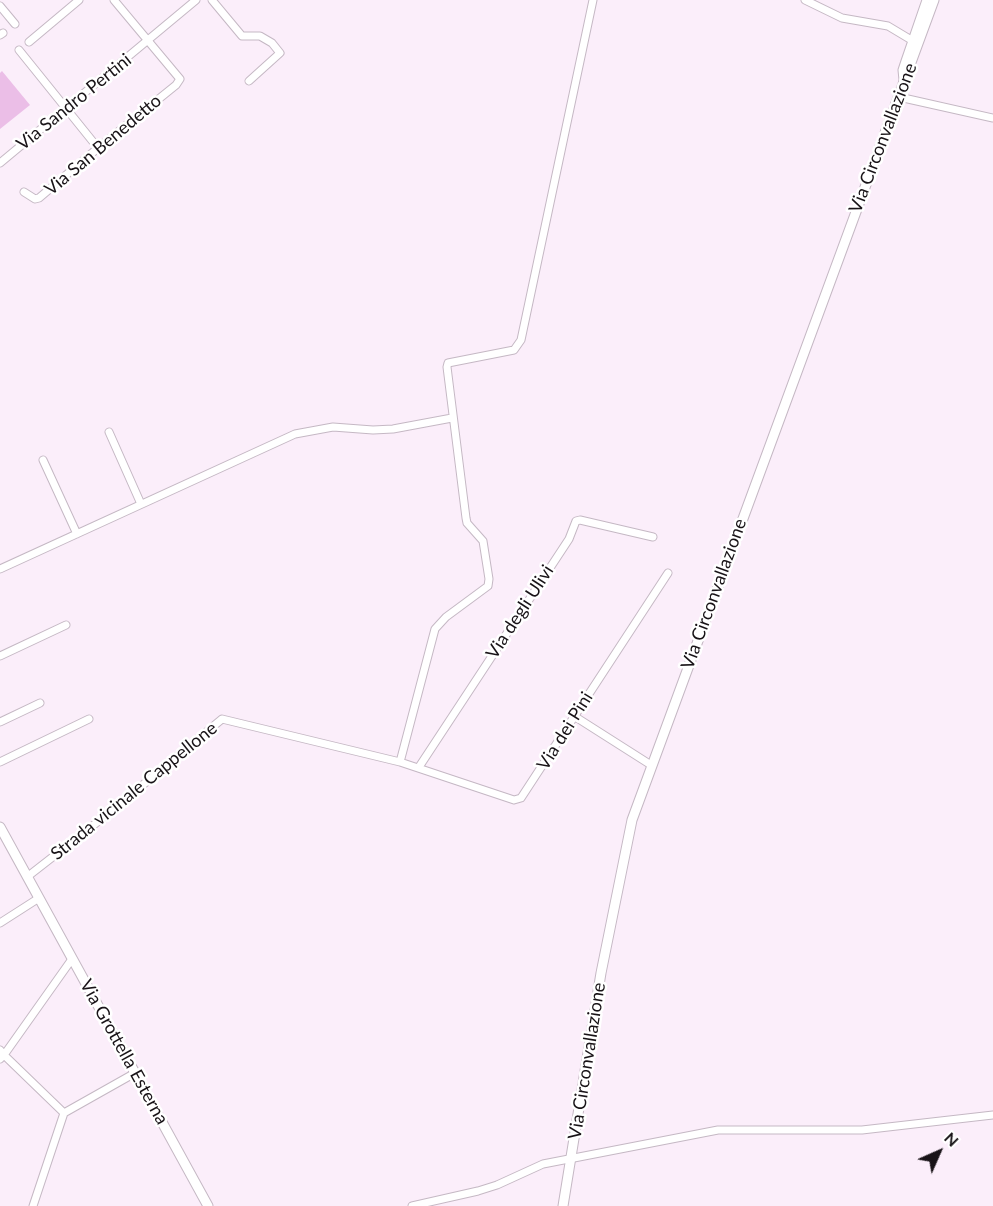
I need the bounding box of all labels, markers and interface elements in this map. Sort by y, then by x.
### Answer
street label: Via Sandro Pertini [12,49,136,155]
street label: Via Circonvallazione [844,60,922,216]
street label: Via San Benedetto [40,90,166,200]
street label: Via Circonvallazione [677,516,751,672]
street label: Via degli Ulivi [482,561,558,663]
street label: Via dei Pini [533,688,597,774]
street label: Strada vicinale Cappellone [47,717,221,865]
street label: Via Grottella Esterna [75,976,173,1128]
street label: Via Circonvallazione [564,981,610,1141]
north arrow [909,1122,969,1182]
text: N [941,1128,963,1150]

